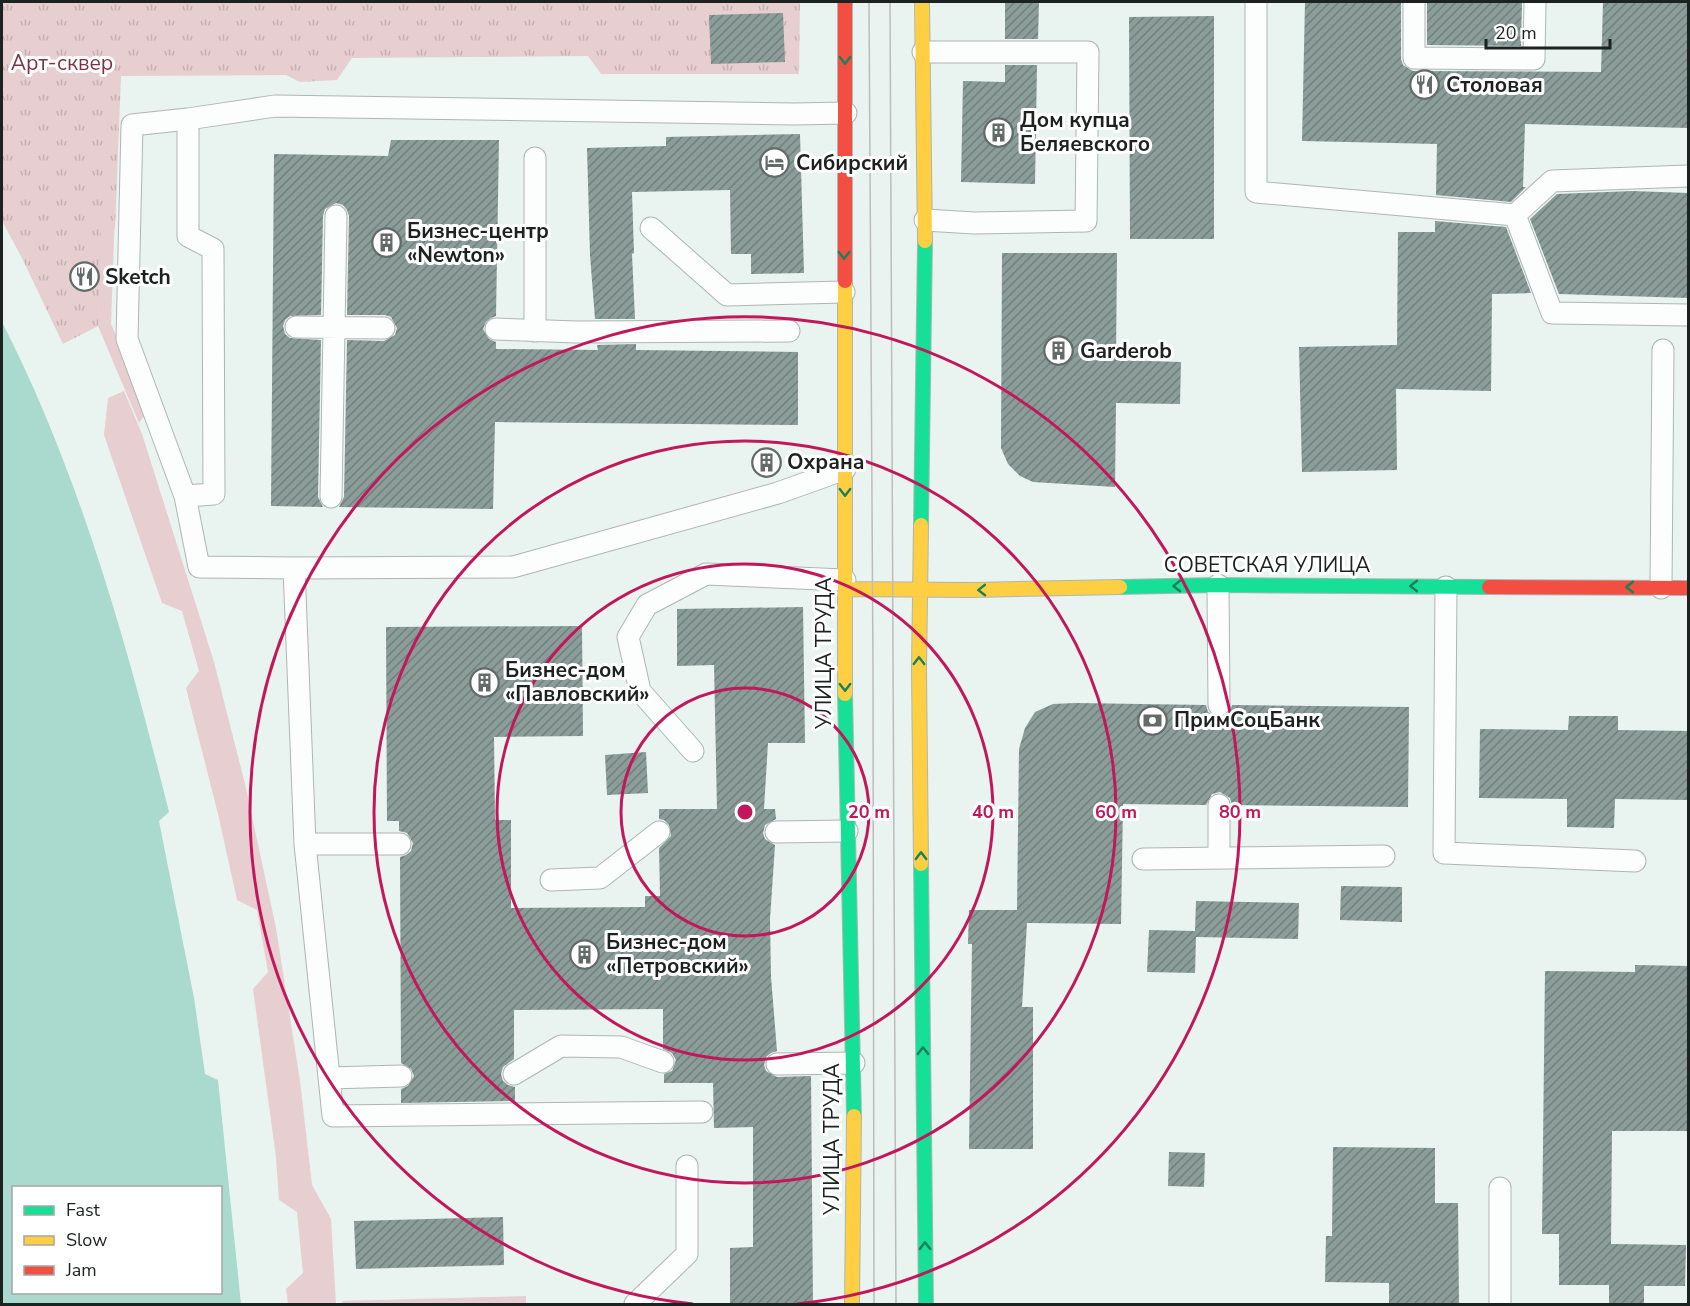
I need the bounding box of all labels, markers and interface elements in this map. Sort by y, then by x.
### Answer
scale bar [1486,12,1610,50]
text: 20 m [1495,21,1537,45]
park label: Арт-сквер [11,49,113,77]
one-way arrow [839,55,851,64]
restaurant icon: Столовая [1409,69,1441,101]
place label: Столовая [1446,71,1543,99]
place label: Дом купца Беляевского [1020,106,1150,158]
building icon: Дом купца Беляевского [983,116,1015,148]
hotel icon: Сибирский [759,147,791,179]
place label: Сибирский [796,149,908,177]
place label: Бизнес-центр «Newton» [407,217,549,269]
building icon: Бизнес-центр «Newton» [370,227,402,259]
one-way arrow [838,250,850,259]
restaurant icon: Sketch [68,261,100,293]
place label: Sketch [105,263,171,291]
building icon: Garderob [1043,335,1075,367]
place label: Garderob [1080,337,1172,365]
building icon: Охрана [750,446,782,478]
place label: Охрана [787,448,864,476]
one-way arrow [839,487,851,496]
street label: СОВЕТСКАЯ УЛИЦА [1164,551,1370,579]
street label: УЛИЦА ТРУДА [810,577,838,730]
one-way arrow [1173,580,1182,592]
one-way arrow [1410,580,1419,592]
one-way arrow [1626,581,1635,593]
one-way arrow [978,584,987,596]
place label: Бизнес-дом «Павловский» [505,656,650,708]
one-way arrow [913,657,925,666]
building icon: Бизнес-дом «Павловский» [468,666,500,698]
one-way arrow [839,682,851,691]
bank icon: ПримСоцБанк [1137,704,1169,736]
place label: ПримСоцБанк [1174,706,1320,734]
text: 20 m [848,800,890,824]
text: 40 m [972,800,1014,824]
text: 60 m [1095,800,1137,824]
text: 80 m [1219,800,1261,824]
centre of rings [735,802,755,822]
one-way arrow [915,852,927,861]
place label: Бизнес-дом «Петровский» [606,928,749,980]
building icon: Бизнес-дом «Петровский» [569,938,601,970]
one-way arrow [917,1047,929,1056]
street label: УЛИЦА ТРУДА [818,1063,846,1216]
legend [12,1186,222,1294]
text: Fast [66,1198,101,1222]
text: Slow [66,1228,107,1252]
one-way arrow [919,1242,931,1251]
text: Jam [65,1258,97,1282]

